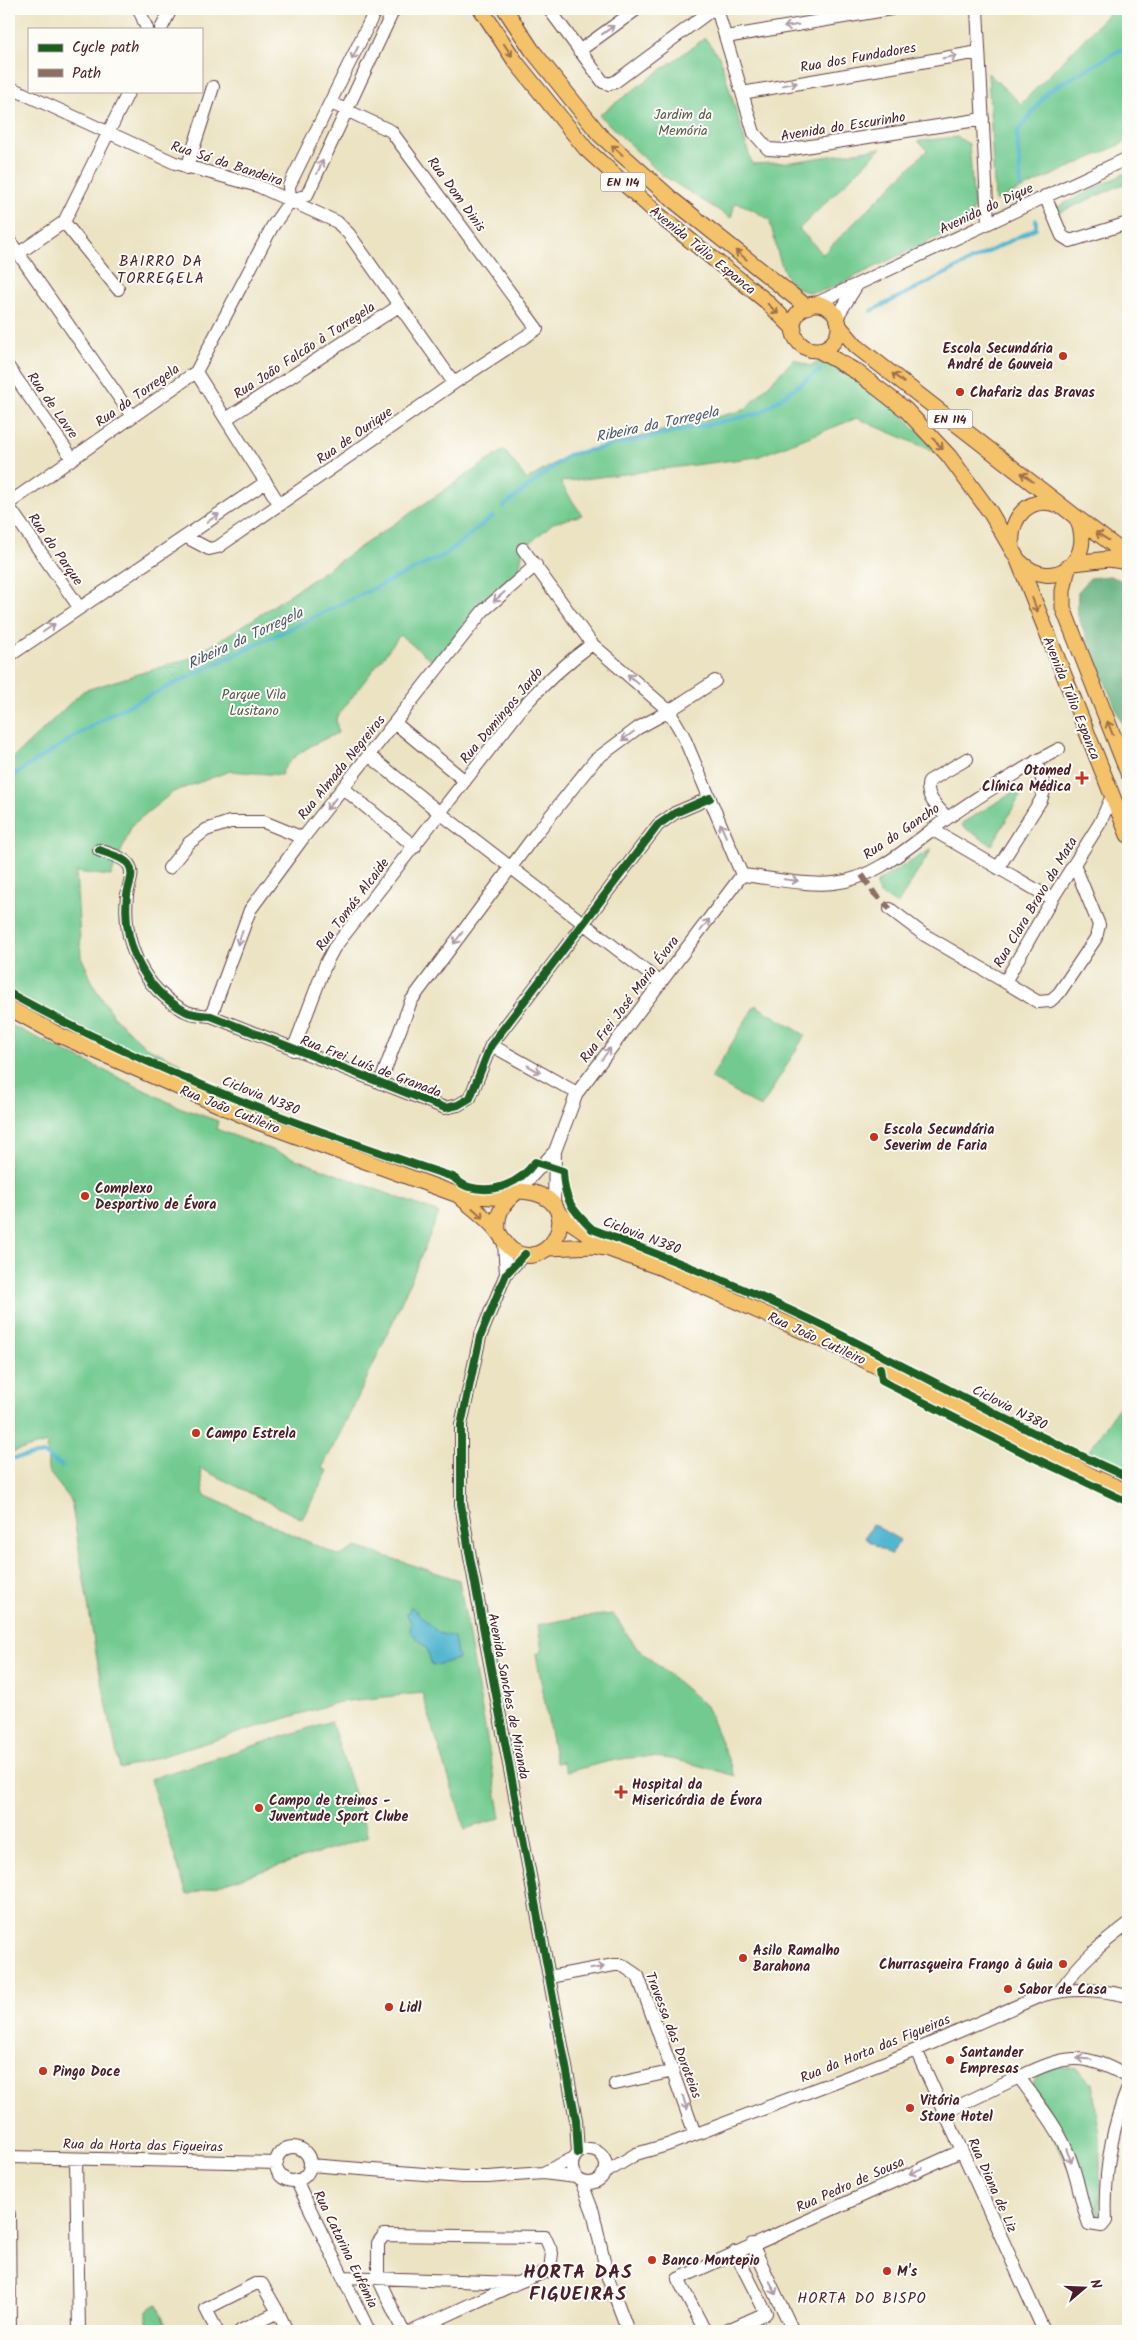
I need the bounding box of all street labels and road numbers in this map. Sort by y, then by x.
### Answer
street label: Rua dos Fundadores [799,37,918,79]
street label: Avenida do Escurinho [779,106,907,148]
street label: Rua Sá da Bandeira [168,135,286,192]
street label: Rua Dom Dinis [421,152,491,237]
road number: EN 114 [600,172,646,192]
street label: Avenida do Dique [936,177,1038,240]
street label: Avenida Túlio Espanca [644,201,760,301]
street label: Rua João Falcão à Torregela [229,297,380,405]
street label: Rua da Torregela [91,359,184,433]
street label: Rua de Lavre [21,368,84,444]
street label: Rua de Ourique [312,401,398,470]
road number: EN 114 [928,409,972,428]
street label: Rua do Parque [22,509,89,591]
street label: Avenida Túlio Espanca [1036,633,1106,763]
street label: Rua Domingos Jardo [455,663,549,769]
street label: Rua Almada Negreiros [292,710,391,825]
street label: Rua do Gancho [859,798,944,866]
street label: Rua Clara Bravo da Mata [988,833,1084,972]
street label: Rua Tomás Alcaide [310,853,396,956]
street label: Rua Frei José Maria Évora [575,931,685,1068]
street label: Rua Frei Luís de Granada [297,1030,445,1104]
street label: Ciclovia N380 [218,1070,303,1121]
street label: Rua João Cutileiro [176,1080,283,1140]
street label: Ciclovia N380 [599,1211,684,1261]
street label: Rua João Cutileiro [764,1306,869,1371]
street label: Ciclovia N380 [968,1379,1051,1436]
street label: Avenida Sanches de Miranda [481,1611,535,1781]
street label: Travessa das Doroteias [639,1969,707,2102]
street label: Rua da Horta das Figueiras [797,2009,954,2089]
street label: Rua da Horta das Figueiras [63,2134,223,2158]
street label: Rua Diana de Liz [961,2134,1023,2236]
street label: Rua Pedro de Sousa [793,2151,908,2219]
street label: Rua Catarina Eufémia [307,2187,383,2312]

